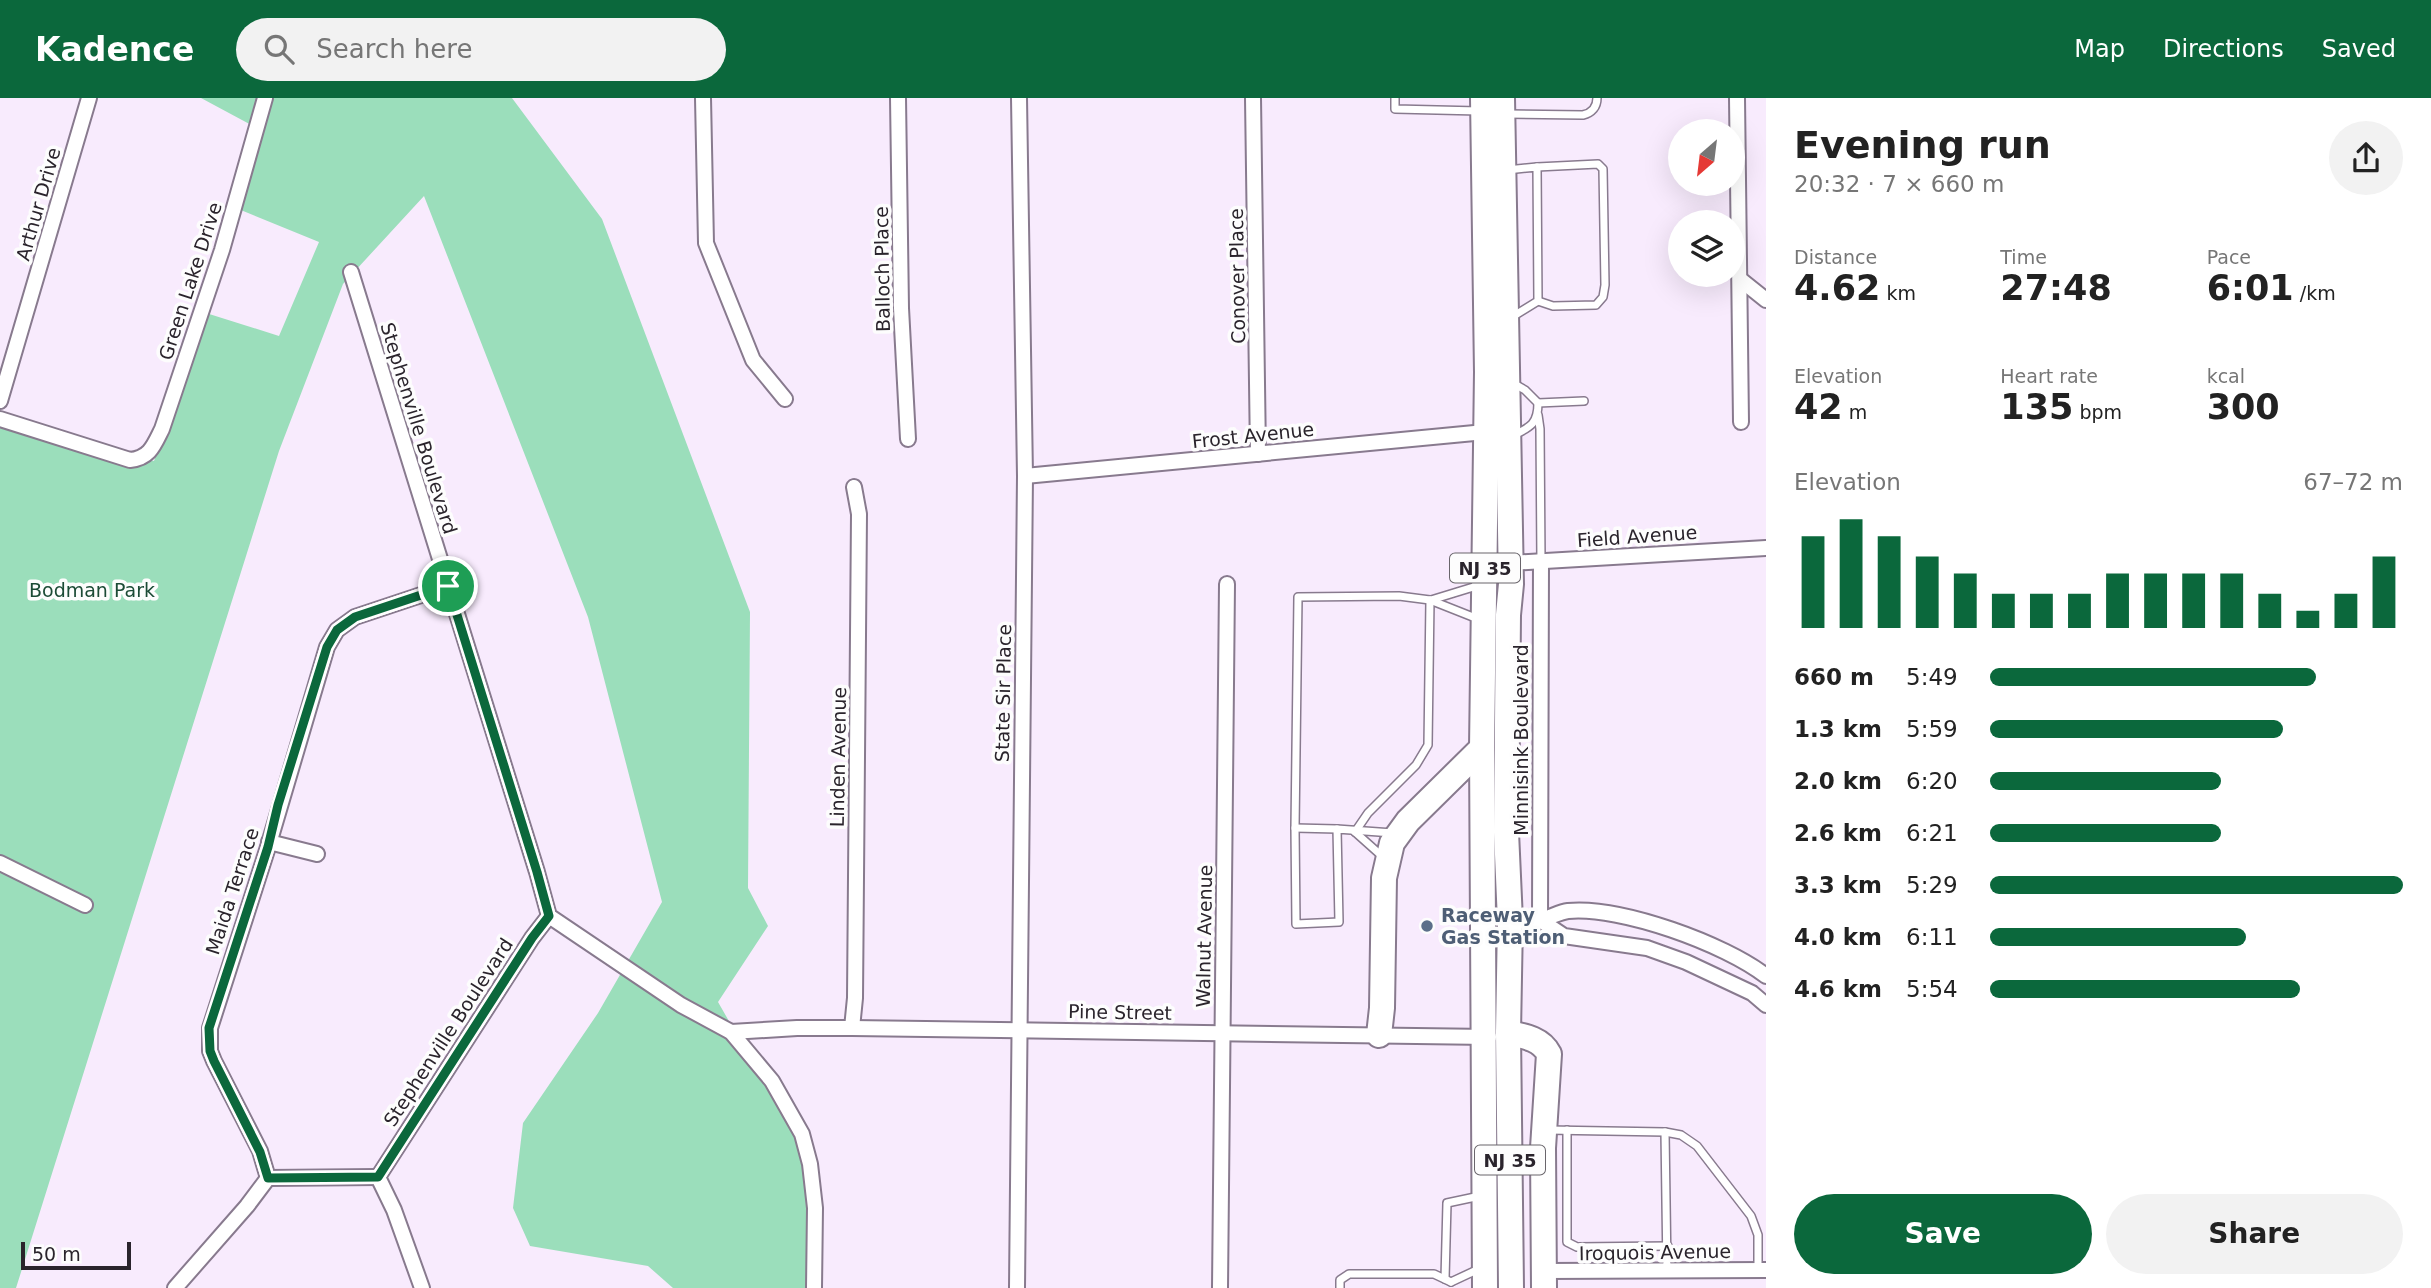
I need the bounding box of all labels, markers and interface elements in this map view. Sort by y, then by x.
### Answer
search box [236,18,726,81]
text: Kadence [35,30,194,69]
icon: search [260,30,298,68]
text: Search here [316,34,472,64]
text: Map [2074,35,2125,63]
text: Directions [2163,35,2284,63]
text: Saved [2322,35,2396,63]
north arrow [1668,119,1745,196]
map controls [1668,119,1745,287]
button: share [2329,121,2403,195]
text: Evening run [1794,123,2051,167]
street label: Arthur Drive [11,145,65,263]
text: 20:32 · 7 × 660 m [1794,171,2004,197]
street label: Green Lake Drive [154,199,226,363]
street label: Balloch Place [870,206,894,332]
street label: Conover Place [1225,208,1249,344]
button: layers [1668,210,1745,287]
text: Distance [1794,246,1877,268]
text: Time [2000,246,2047,268]
text: Pace [2207,246,2251,268]
text: 4.62 [1794,268,1880,308]
text: 27:48 [2000,268,2112,308]
text: 6:01 [2207,268,2294,308]
text: km [1880,282,1916,304]
text: /km [2294,282,2336,304]
street label: Stephenville Boulevard [376,320,462,536]
text: Elevation [1794,365,1882,387]
text: Heart rate [2000,365,2098,387]
text: kcal [2207,365,2245,387]
text: 42 [1794,387,1843,427]
text: 135 [2000,387,2073,427]
text: 300 [2207,387,2280,427]
text: m [1843,401,1867,423]
text: bpm [2073,401,2122,423]
street label: Frost Avenue [1191,418,1315,452]
text: Elevation [1794,469,1901,495]
text: 67–72 m [2303,469,2403,495]
street label: Field Avenue [1576,521,1698,551]
road number: NJ 35 [1450,554,1520,582]
pin [418,556,478,616]
icon: arrive [429,567,467,605]
park label: Bodman Park [29,579,155,601]
street label: State Sir Place [991,624,1015,762]
street label: Minnisink Boulevard [1510,644,1532,836]
text: 660 m [1794,664,1874,690]
text: 5:49 [1906,664,1958,690]
street label: Linden Avenue [826,687,850,827]
text: 1.3 km [1794,716,1882,742]
text: 5:59 [1906,716,1958,742]
text: 2.0 km [1794,768,1882,794]
text: 6:20 [1906,768,1958,794]
text: 2.6 km [1794,820,1882,846]
text: 6:21 [1906,820,1958,846]
street label: Maida Terrace [201,825,263,957]
street label: Walnut Avenue [1192,864,1216,1008]
text: 3.3 km [1794,872,1882,898]
text: 5:29 [1906,872,1958,898]
place label: Raceway Gas Station [1441,904,1565,948]
marker: Raceway Gas Station [1419,918,1435,934]
text: 4.0 km [1794,924,1882,950]
text: 6:11 [1906,924,1958,950]
street label: Stephenville Boulevard [379,934,517,1130]
text: 4.6 km [1794,976,1882,1002]
text: 5:54 [1906,976,1958,1002]
street label: Pine Street [1068,1000,1172,1024]
road number: NJ 35 [1475,1146,1545,1175]
button: Save [1794,1194,2092,1274]
button: Share [2106,1194,2403,1274]
scale bar [21,1239,131,1271]
street label: Iroquois Avenue [1579,1240,1731,1264]
text: 50 m [32,1243,81,1265]

